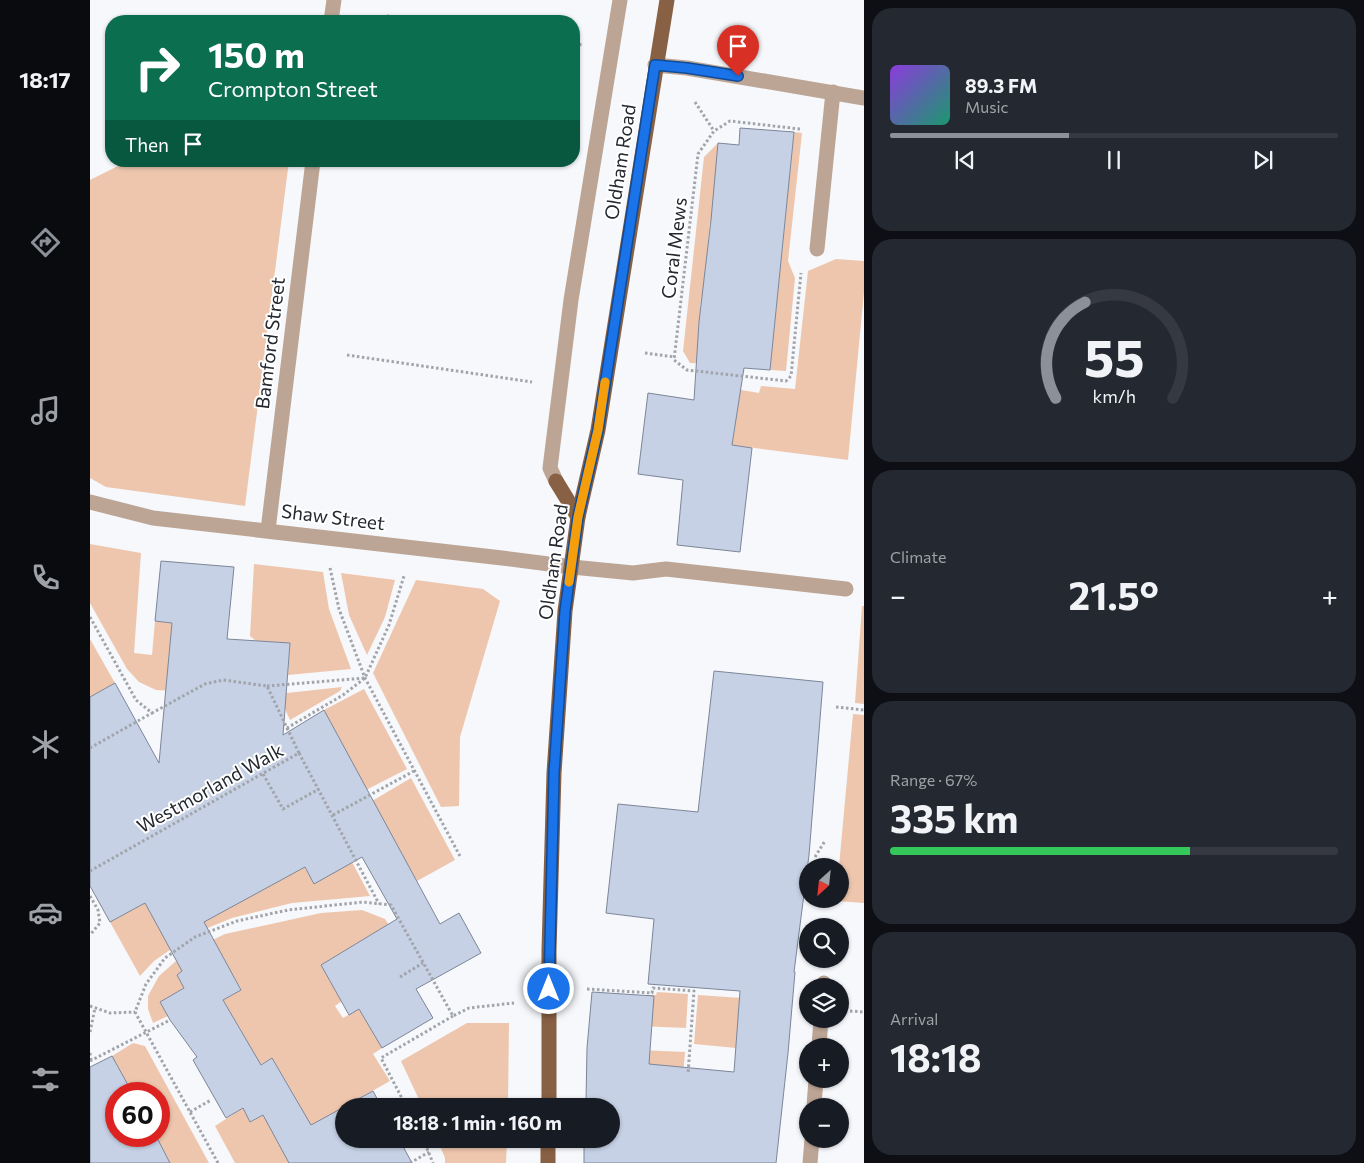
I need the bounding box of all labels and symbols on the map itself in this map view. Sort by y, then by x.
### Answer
pin [717,25,759,76]
street label: Oldham Road [599,102,640,221]
street label: Coral Mews [656,196,691,300]
street label: Bamford Street [250,275,289,410]
street label: Shaw Street [280,499,386,534]
street label: Oldham Road [533,503,572,621]
street label: Westmorland Walk [133,738,287,837]
north arrow [799,858,849,908]
position arrow [522,962,574,1014]
speed limit sign: 60 [105,1082,170,1147]

